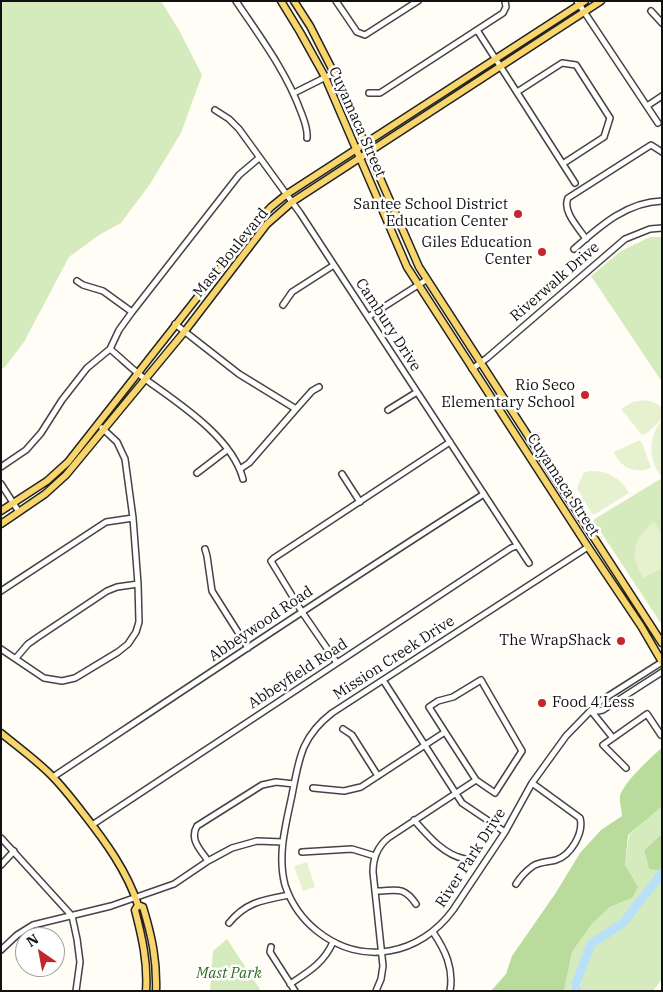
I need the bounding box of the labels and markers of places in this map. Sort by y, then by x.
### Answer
place label: Santee School District Education Center [353,196,508,231]
marker: Santee School District Education Center [512,208,524,220]
place label: Giles Education Center [421,234,532,269]
marker: Giles Education Center [536,246,548,258]
place label: Rio Seco Elementary School [441,377,575,412]
marker: Rio Seco Elementary School [579,389,591,401]
place label: The WrapShack [499,632,611,650]
marker: The WrapShack [615,635,627,647]
place label: Food 4 Less [552,694,635,712]
marker: Food 4 Less [536,697,548,709]

